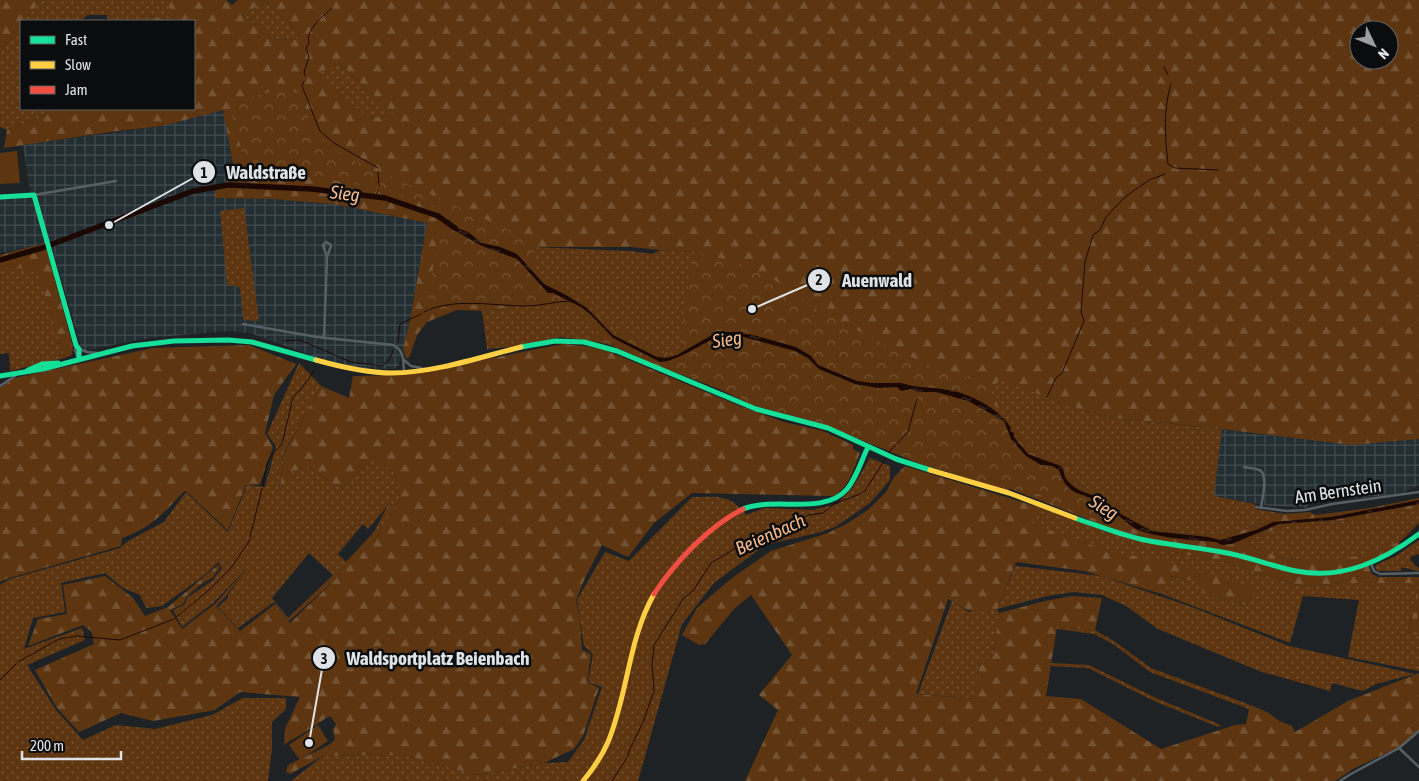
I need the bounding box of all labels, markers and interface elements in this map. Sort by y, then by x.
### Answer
legend [20,20,195,110]
north arrow [1349,20,1399,70]
text: Fast [65,31,87,48]
text: N [1375,45,1392,62]
text: Slow [65,56,91,73]
text: Jam [65,81,88,98]
callout: Waldstraße [191,155,316,189]
text: Waldstraße [225,161,306,183]
text: 1 [200,164,208,181]
water label: Sieg [328,180,361,206]
callout: Auenwald [807,263,922,297]
text: Auenwald [841,269,912,291]
text: 2 [815,271,823,288]
water label: Sieg [710,326,743,352]
street label: Am Bernstein [1293,475,1383,507]
water label: Sieg [1085,489,1122,524]
water label: Beienbach [732,509,808,559]
callout: Waldsportplatz Beienbach [311,641,539,675]
text: Waldsportplatz Beienbach [345,647,530,669]
text: 3 [320,650,328,667]
scale bar [22,728,121,760]
text: 200 m [30,737,64,754]

